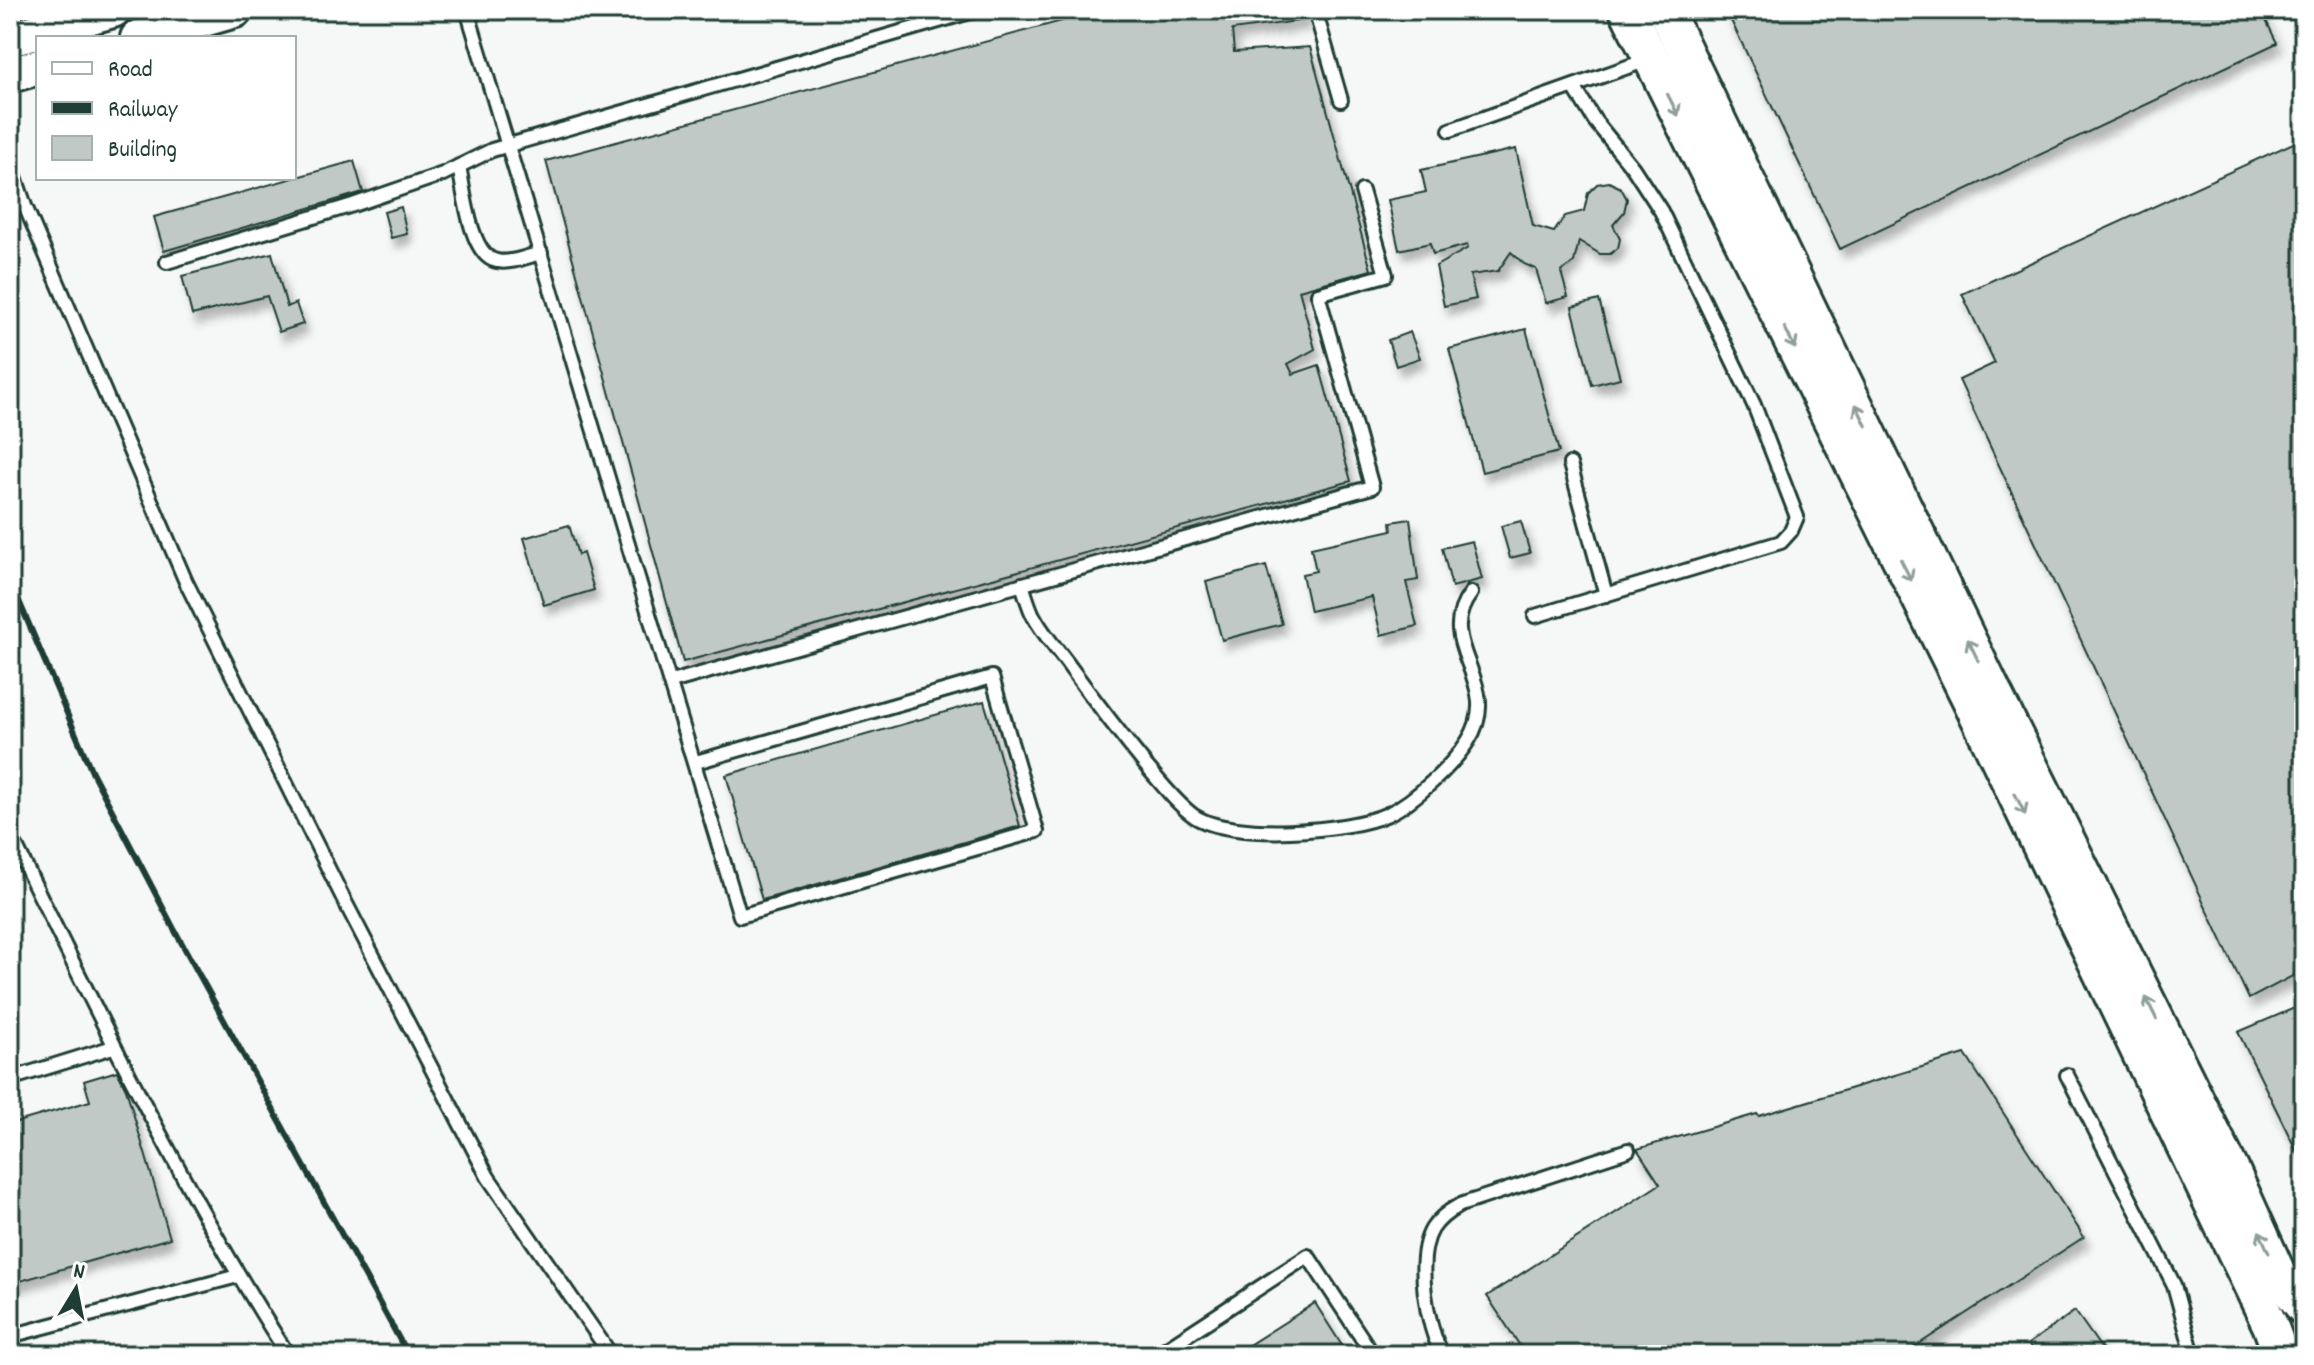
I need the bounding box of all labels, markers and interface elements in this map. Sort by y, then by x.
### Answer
legend [36,36,296,180]
text: Road [108,54,153,88]
one-way arrow [1666,93,1682,117]
text: Railway [108,94,179,128]
text: Building [108,134,177,168]
one-way arrow [1782,325,1798,349]
one-way arrow [1853,404,1868,428]
one-way arrow [1898,558,1914,582]
one-way arrow [1965,638,1980,662]
one-way arrow [2013,792,2028,816]
one-way arrow [2142,997,2158,1021]
one-way arrow [2256,1230,2271,1254]
north arrow [36,1249,116,1329]
text: N [71,1257,87,1289]

